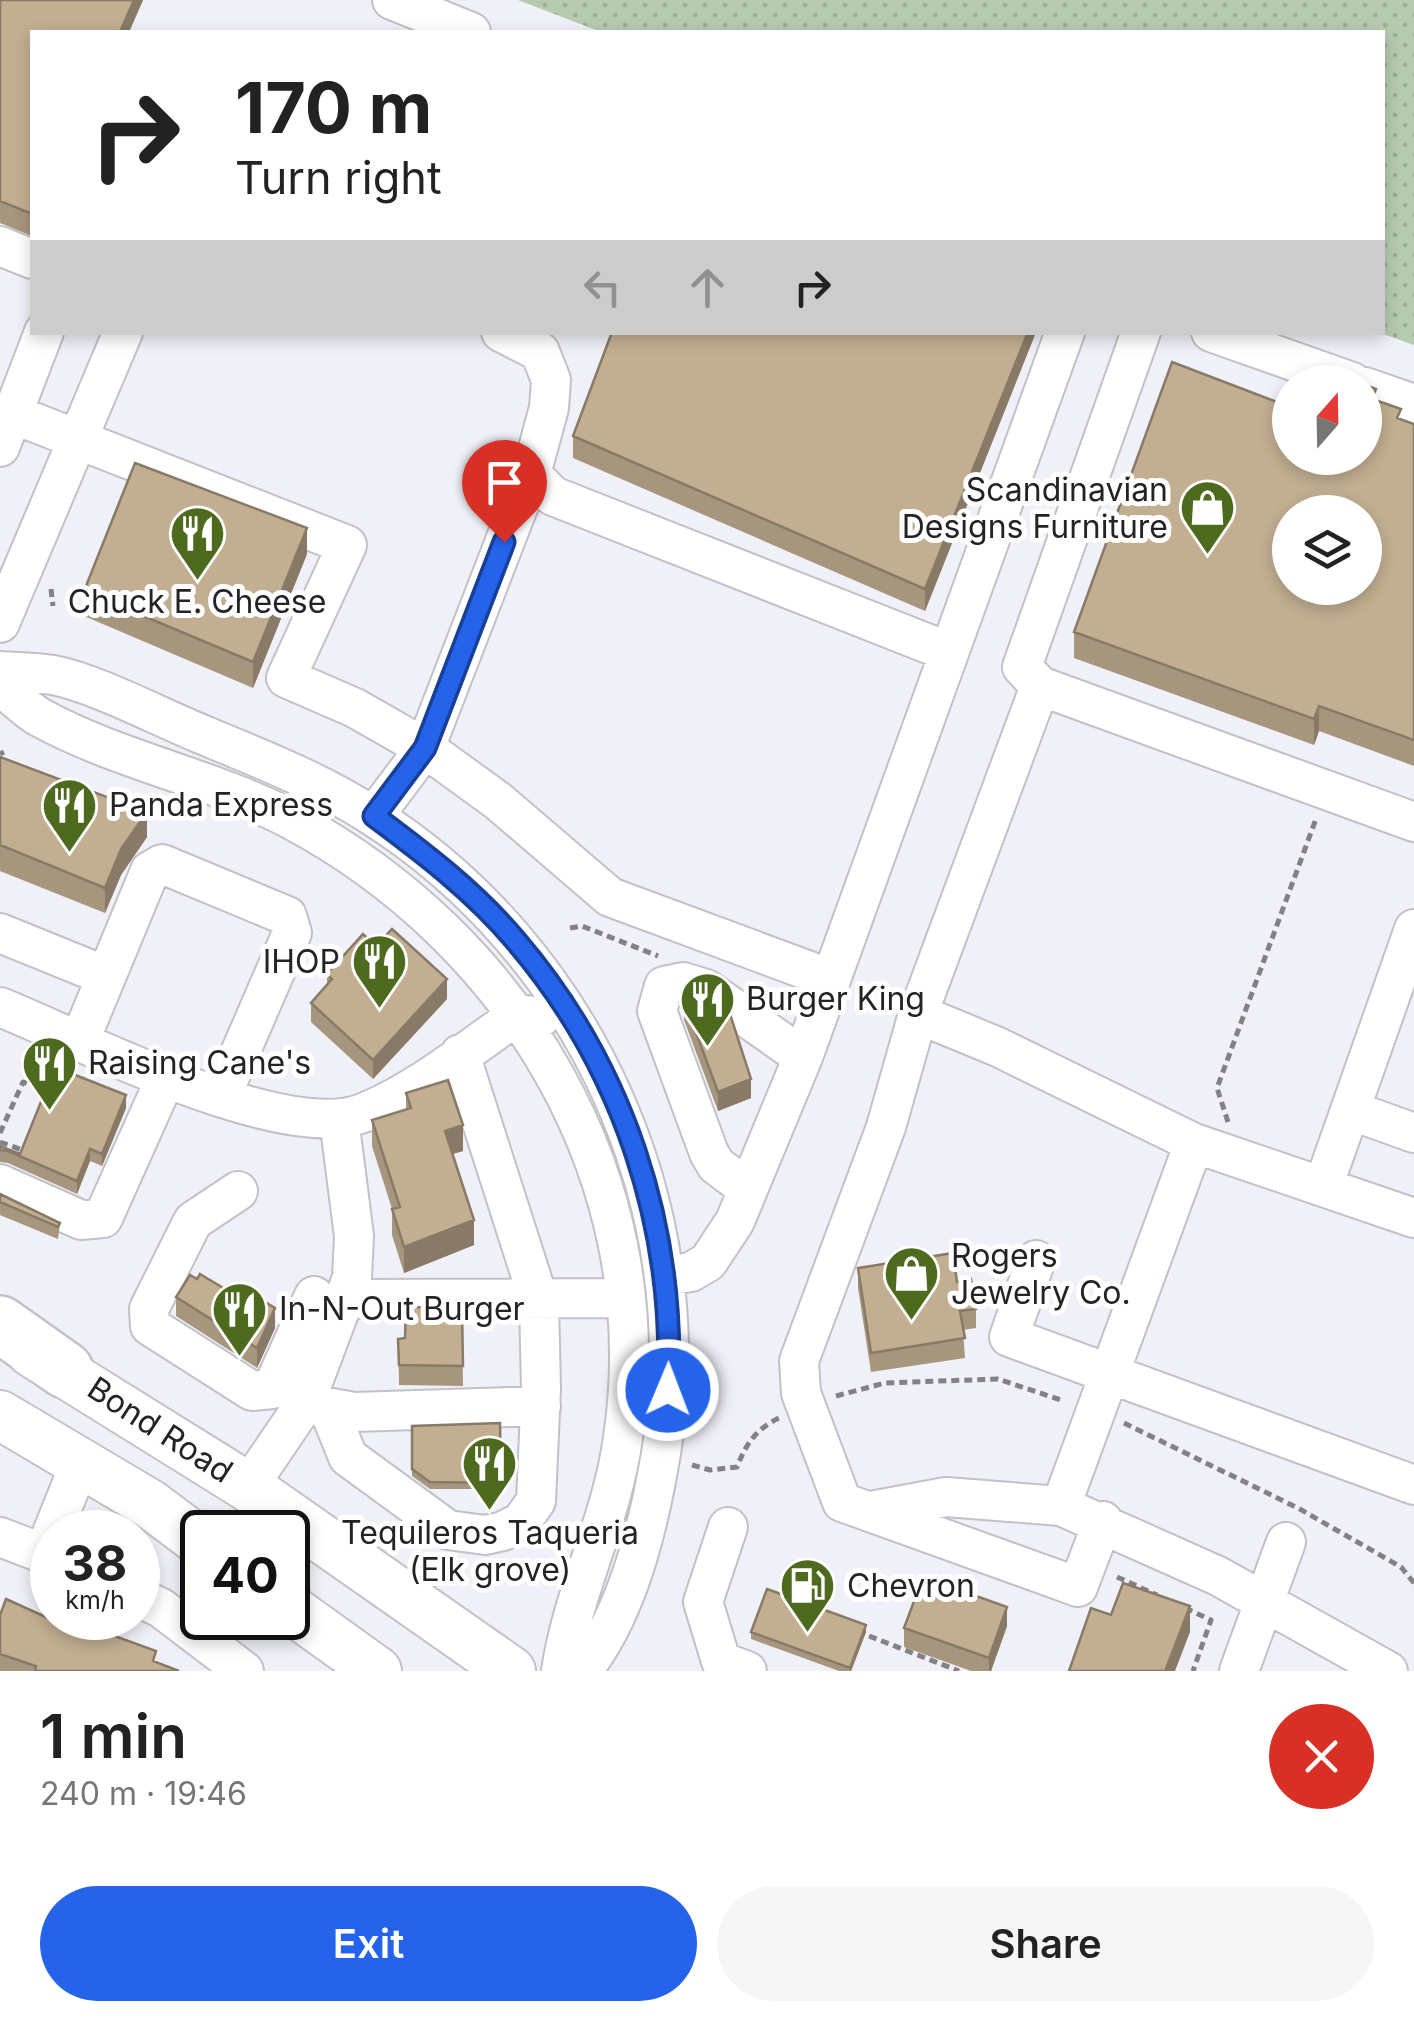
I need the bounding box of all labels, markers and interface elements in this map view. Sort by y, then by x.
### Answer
text: 170 m [235,65,432,150]
icon: right [70,70,200,200]
text: Turn right [235,150,442,205]
icon: left [575,260,630,315]
icon: ahead [680,260,735,315]
icon: right [785,260,840,315]
north arrow [1272,365,1382,475]
map controls [1272,365,1382,605]
pin [462,440,547,543]
icon: arrive [477,455,532,510]
place label: Scandinavian Designs Furniture [902,470,1168,546]
shop icon: Scandinavian Designs Furniture [1177,478,1237,557]
button: layers [1272,495,1382,605]
restaurant icon: Chuck E. Cheese [167,503,227,582]
place label: Chuck E. Cheese [68,582,326,621]
restaurant icon: Panda Express [40,775,100,854]
place label: Panda Express [109,785,333,824]
restaurant icon: IHOP [349,932,409,1011]
place label: IHOP [263,942,340,981]
restaurant icon: Burger King [677,969,737,1048]
place label: Burger King [746,979,925,1018]
restaurant icon: Raising Cane's [19,1033,79,1112]
place label: Raising Cane's [88,1043,311,1082]
place label: Rogers Jewelry Co. [951,1236,1131,1312]
shop icon: Rogers Jewelry Co. [882,1244,942,1323]
restaurant icon: In-N-Out Burger [210,1279,270,1358]
place label: In-N-Out Burger [279,1289,525,1328]
position arrow [616,1338,720,1442]
street label: Bond Road [81,1368,240,1491]
restaurant icon: Tequileros Taqueria (Elk grove) [460,1434,520,1513]
speed limit sign: 40 [180,1510,310,1640]
place label: Tequileros Taqueria (Elk grove) [341,1513,639,1589]
text: 38 [63,1533,127,1593]
fuel station icon: Chevron [778,1556,838,1635]
place label: Chevron [847,1566,975,1605]
text: km/h [65,1585,125,1615]
text: 1 min [40,1700,187,1772]
button: close [1269,1704,1374,1809]
text: 240 m · 19:46 [40,1774,247,1813]
button: Exit [40,1886,697,2001]
button: Share [717,1886,1374,2001]

